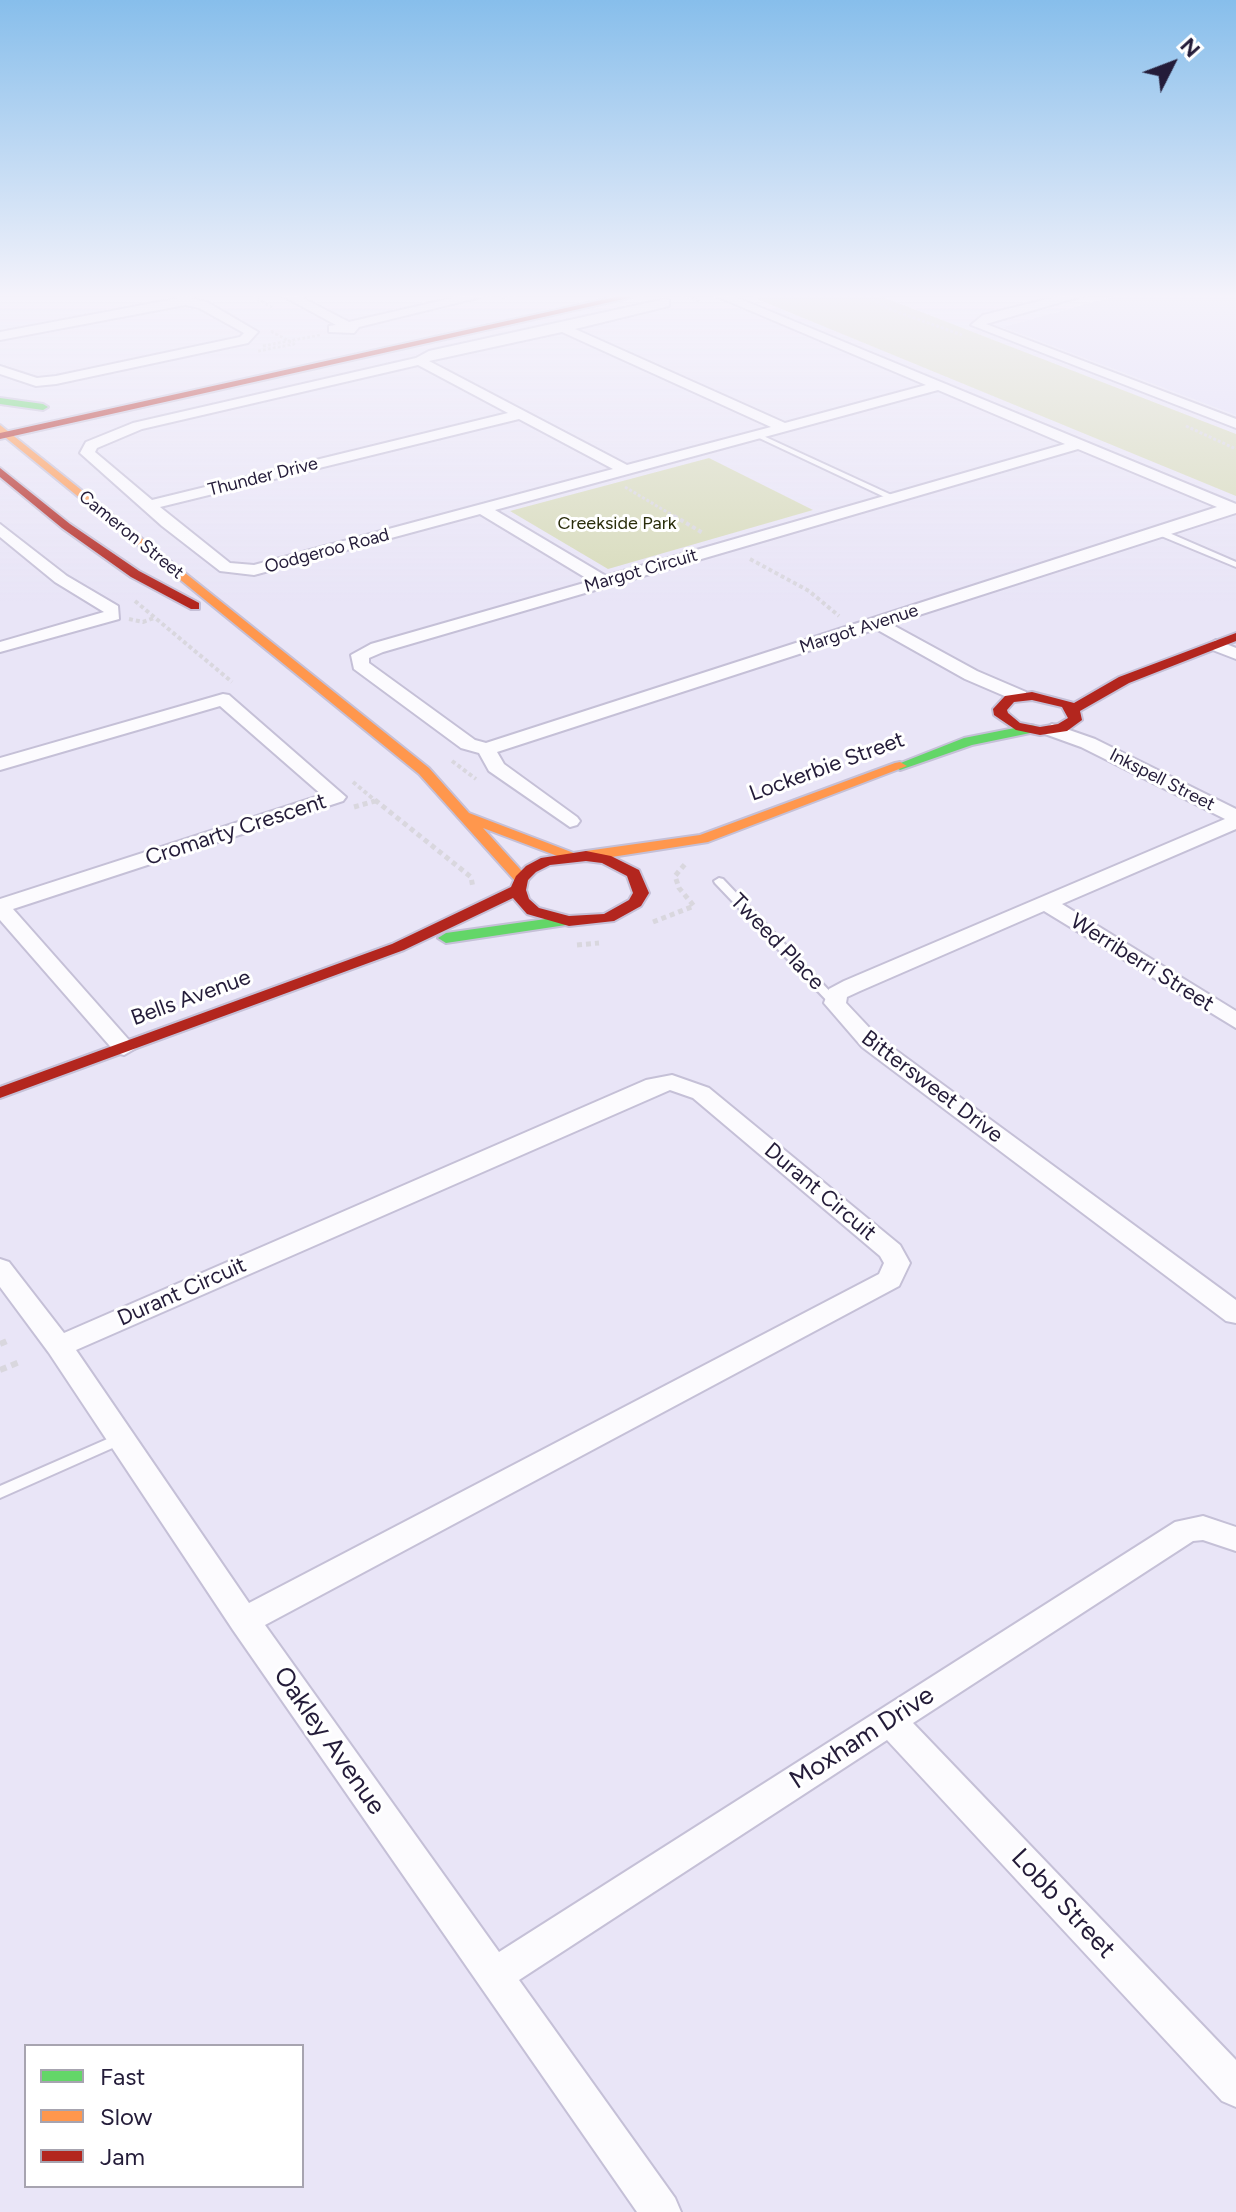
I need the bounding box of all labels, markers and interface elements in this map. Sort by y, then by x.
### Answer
north arrow [1132,24,1212,104]
text: N [1174,32,1206,63]
street label: Thunder Drive [206,453,320,501]
street label: Cameron Street [74,486,188,584]
park label: Creekside Park [557,513,677,535]
street label: Oodgeroo Road [262,524,392,578]
street label: Margot Circuit [582,545,700,597]
street label: Margot Avenue [797,600,921,658]
street label: Lockerbie Street [746,727,908,807]
street label: Inkspell Street [1106,744,1218,816]
street label: Cromarty Crescent [142,788,330,872]
street label: Tweed Place [724,888,830,996]
street label: Werriberri Street [1065,908,1219,1018]
street label: Bells Avenue [128,964,254,1032]
street label: Bittersweet Drive [856,1025,1008,1149]
street label: Durant Circuit [759,1138,881,1246]
street label: Durant Circuit [114,1252,250,1332]
street label: Oakley Avenue [266,1661,392,1821]
street label: Moxham Drive [784,1680,940,1796]
street label: Lobb Street [1004,1843,1122,1965]
legend [24,2044,304,2188]
text: Fast [100,2062,145,2091]
text: Slow [100,2102,152,2131]
text: Jam [100,2142,145,2171]

